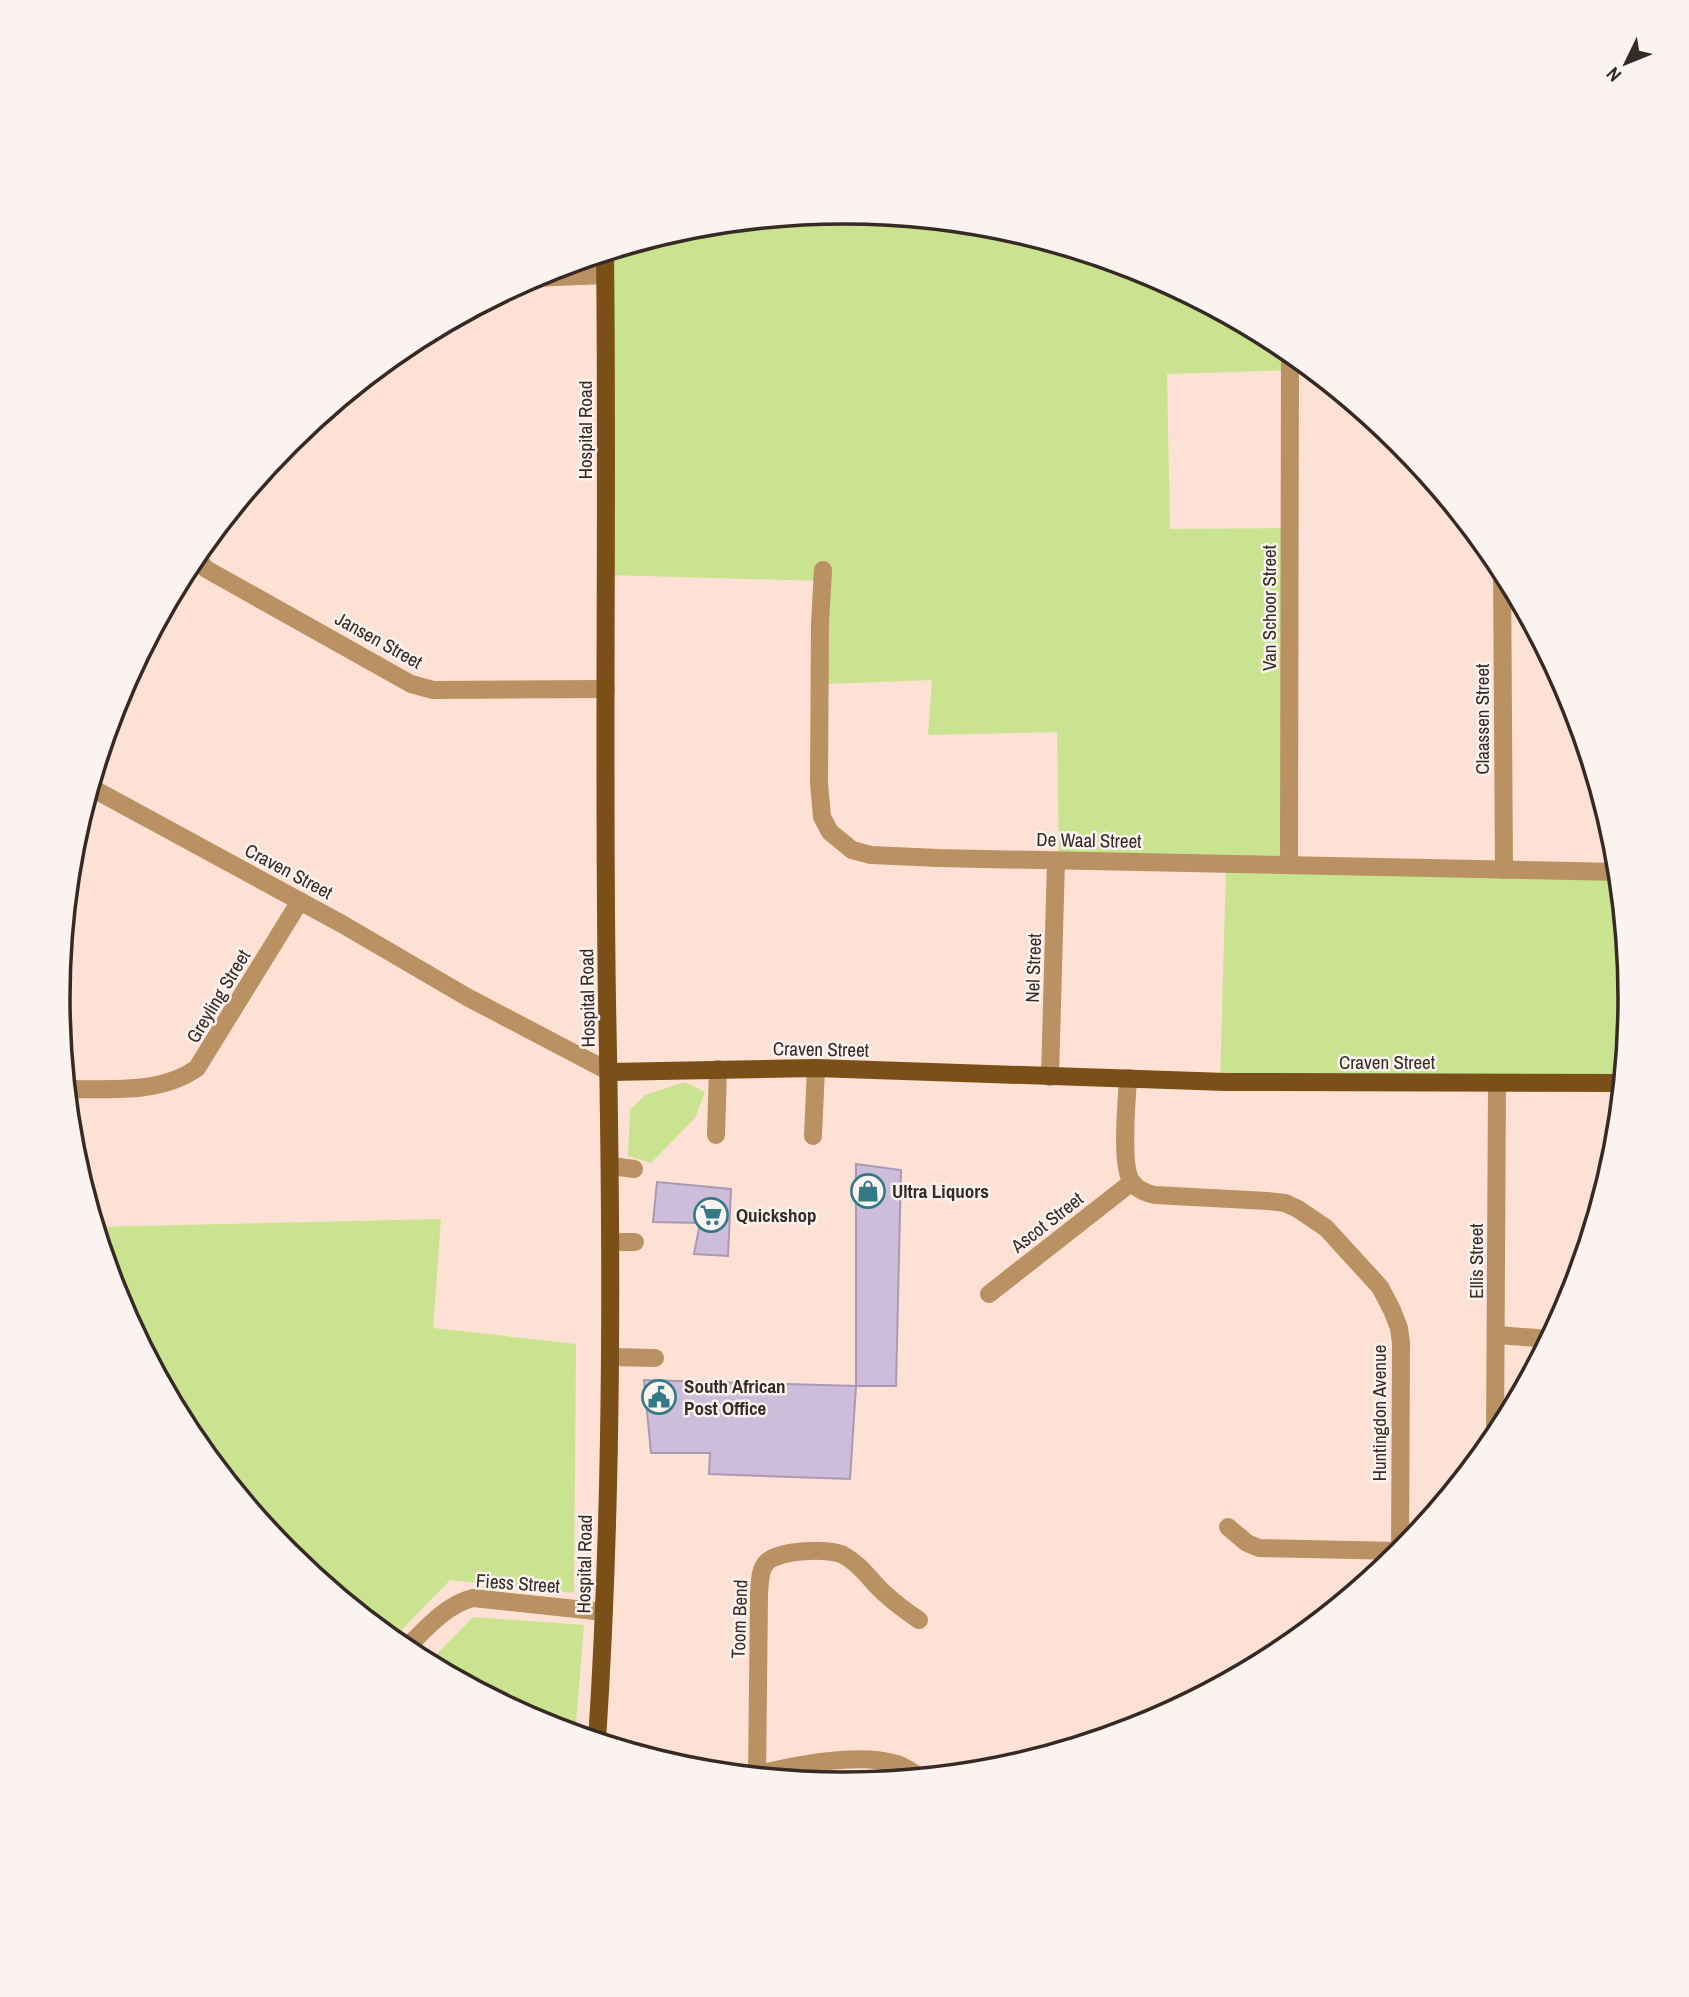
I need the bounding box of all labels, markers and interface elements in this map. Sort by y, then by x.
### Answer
north arrow [1591,28,1661,98]
text: N [1600,62,1627,88]
street label: Hospital Road [572,381,598,479]
street label: Van Schoor Street [1256,544,1282,671]
street label: Jansen Street [331,605,428,675]
street label: Claassen Street [1469,663,1495,774]
street label: De Waal Street [1036,826,1142,854]
street label: Craven Street [240,837,338,905]
street label: Nel Street [1019,932,1047,1003]
street label: Greyling Street [180,944,256,1048]
street label: Hospital Road [573,948,601,1048]
street label: Craven Street [773,1035,870,1063]
street label: Craven Street [1339,1049,1436,1075]
shop icon: Ultra Liquors [849,1172,887,1210]
place label: Ultra Liquors [892,1178,989,1204]
street label: Ascot Street [1005,1185,1089,1259]
supermarket icon: Quickshop [692,1196,730,1234]
place label: Quickshop [736,1202,817,1228]
street label: Ellis Street [1463,1223,1489,1299]
street label: Huntingdon Avenue [1366,1345,1392,1481]
place label: South African Post Office [684,1373,786,1421]
public building icon: South African Post Office [640,1378,678,1416]
street label: Hospital Road [570,1514,598,1614]
street label: Fiess Street [475,1567,561,1599]
street label: Toom Bend [725,1579,753,1659]

